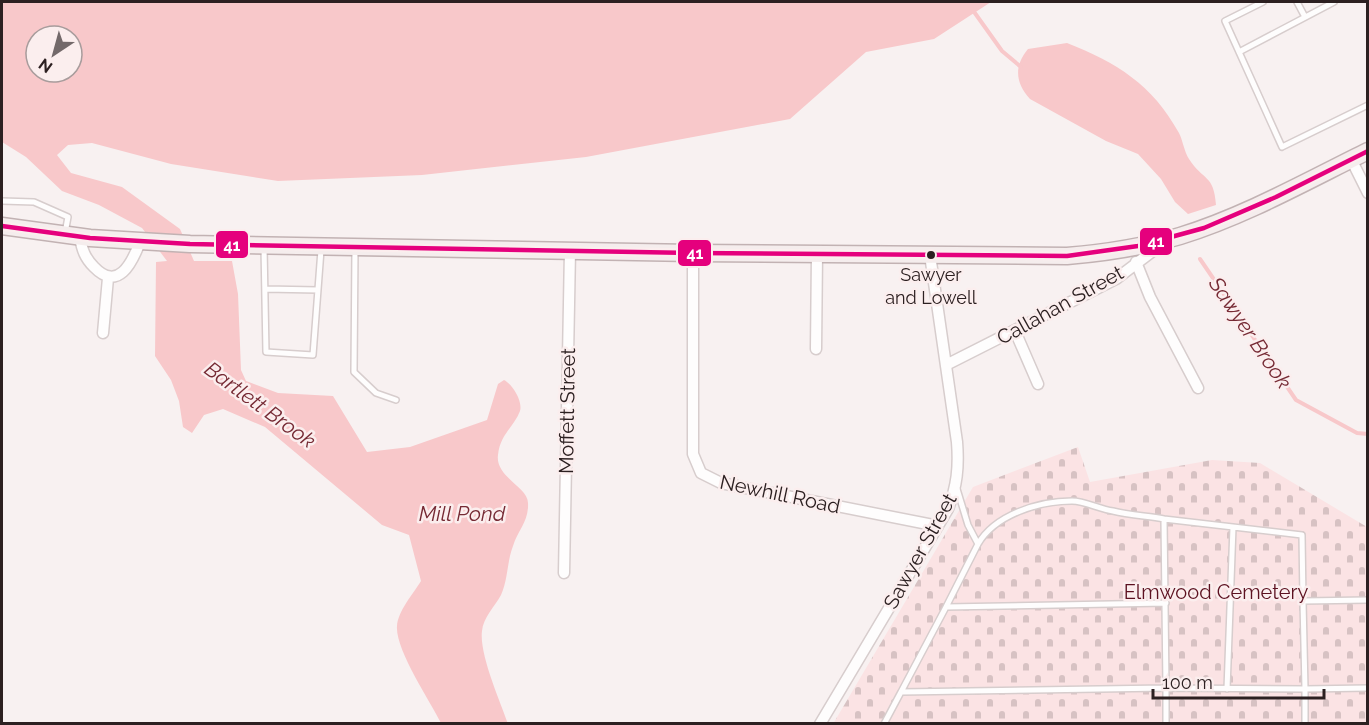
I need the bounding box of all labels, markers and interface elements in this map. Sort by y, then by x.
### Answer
north arrow [24,24,84,84]
text: N [35,54,56,77]
line badge: 41 [1139,227,1173,256]
line badge: 41 [215,230,249,259]
text: 41 [1147,232,1165,251]
text: 41 [223,236,241,255]
line badge: 41 [677,239,712,267]
text: 41 [686,244,704,263]
marker: Sawyer and Lowell [925,249,937,261]
street label: Callahan Street [992,260,1128,350]
place label: Sawyer and Lowell [885,264,977,308]
water label: Sawyer Brook [1203,271,1297,393]
street label: Moffett Street [554,348,580,474]
water label: Bartlett Brook [200,356,321,453]
street label: Newhill Road [718,470,842,518]
street label: Sawyer Street [878,489,962,613]
water label: Mill Pond [419,501,506,526]
park label: Elmwood Cemetery [1124,580,1308,604]
scale bar [1153,662,1324,700]
text: 100 m [1162,672,1213,693]

